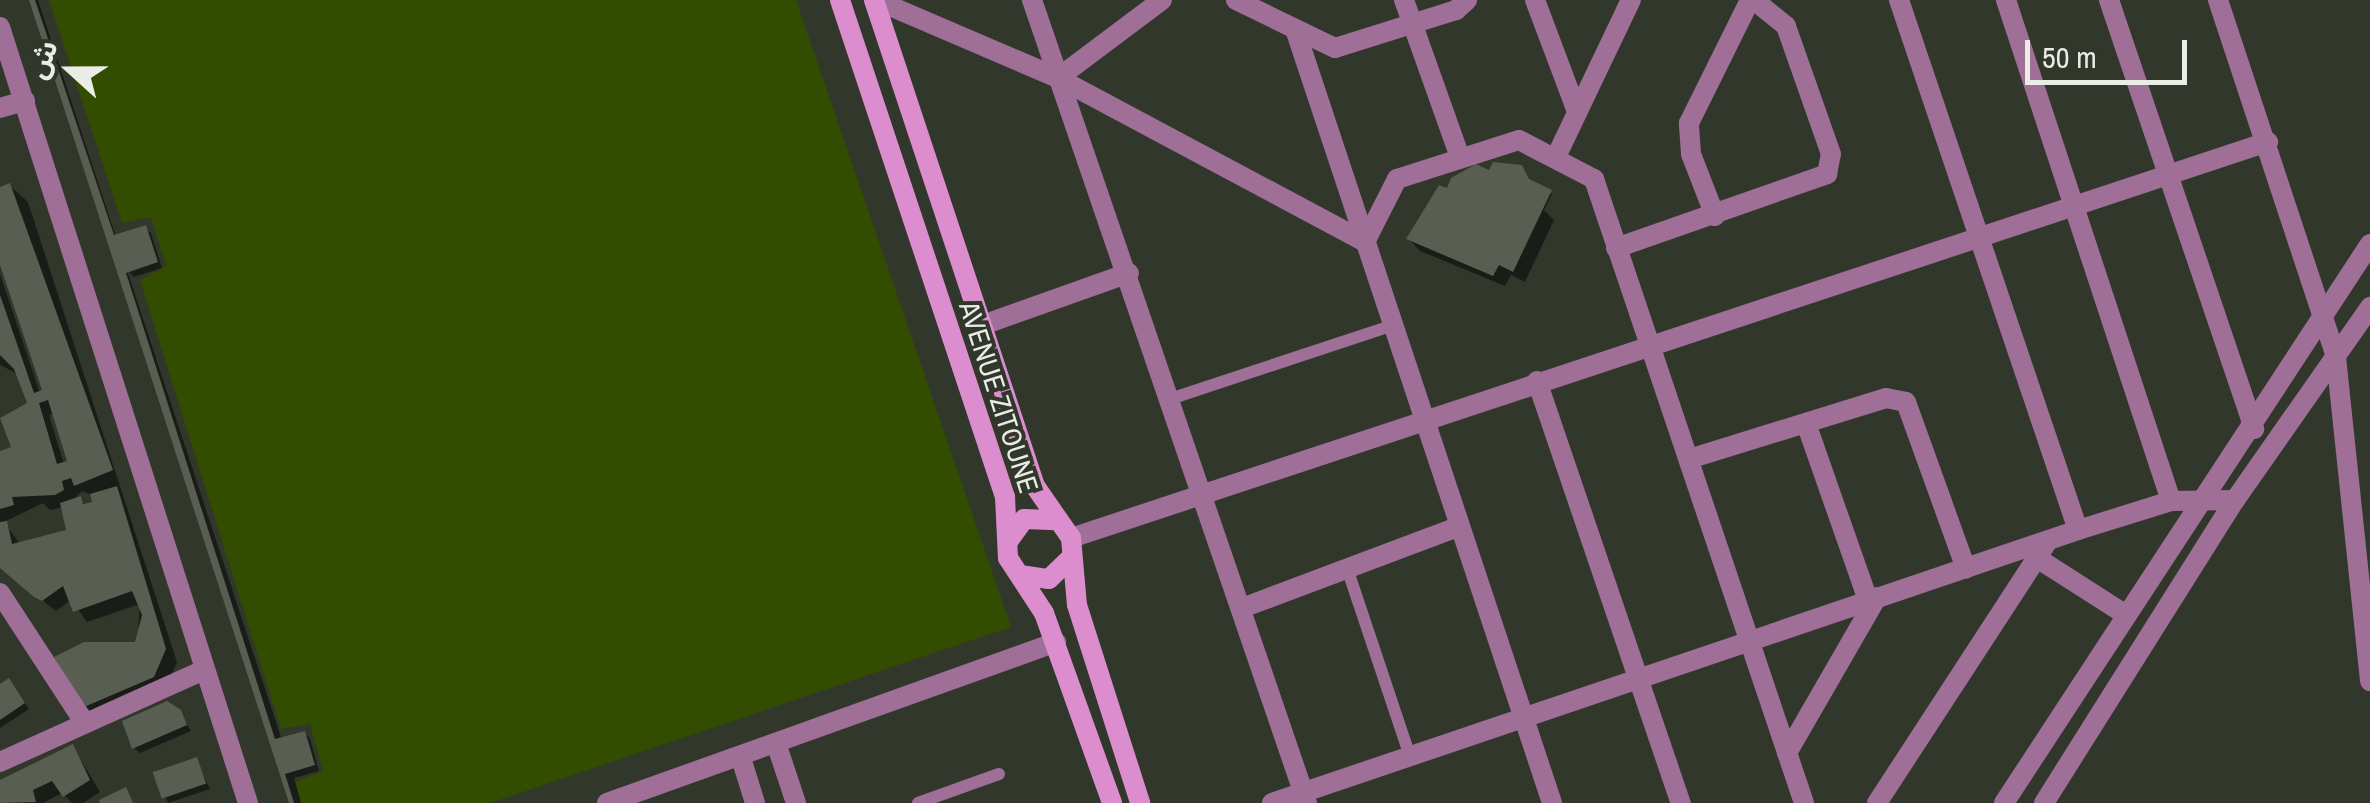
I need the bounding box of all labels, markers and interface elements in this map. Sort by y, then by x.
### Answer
north arrow [20,20,120,120]
scale bar [2030,20,2192,82]
text: ش [17,35,67,84]
text: 50 m [2042,37,2097,77]
street label: AVENUE ZITOUNE [952,297,1046,497]

